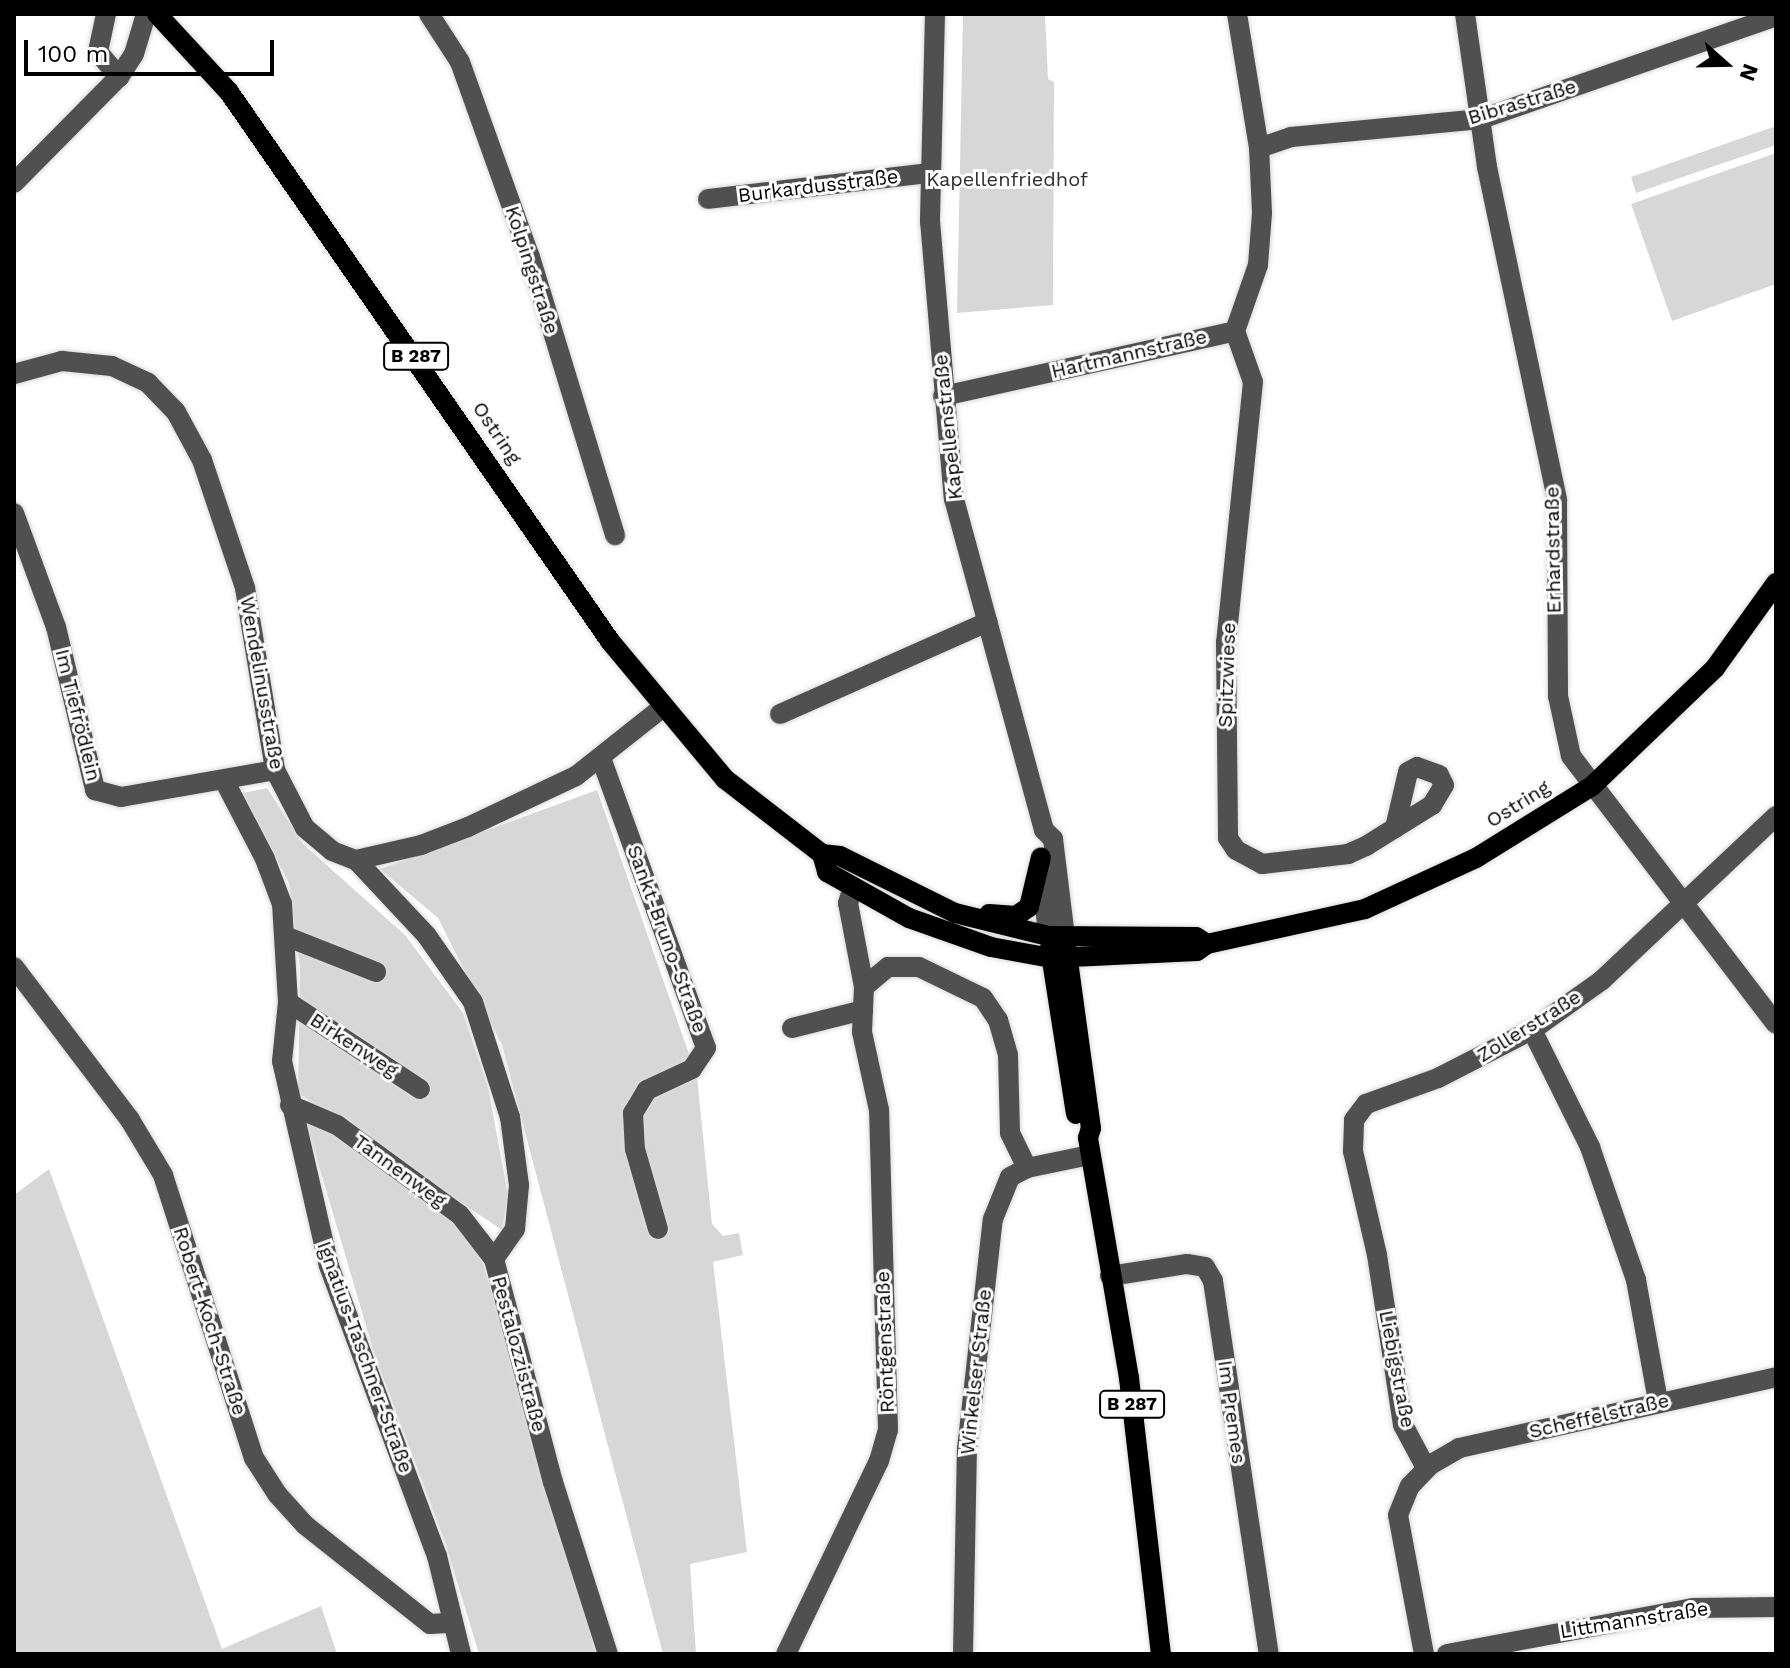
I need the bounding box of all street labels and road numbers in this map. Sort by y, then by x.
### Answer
street label: Bibrastraße [1465,74,1579,130]
street label: Burkardusstraße [736,164,900,208]
street label: Kolpingstraße [500,203,564,337]
street label: Hartmannstraße [1049,324,1209,384]
road number: B 287 [382,342,450,370]
street label: Kapellenstraße [928,353,968,501]
street label: Ostring [467,397,527,469]
street label: Erhardstraße [1540,486,1566,614]
street label: Wendelinusstraße [235,595,289,771]
street label: Spitzwiese [1213,622,1241,728]
street label: Im Tiefrödlein [50,646,106,784]
street label: Ostring [1482,775,1554,833]
street label: Sankt-Bruno-Straße [622,842,712,1036]
street label: Zollerstraße [1473,985,1585,1067]
street label: Birkenweg [306,1008,402,1082]
street label: Tannenweg [349,1129,451,1213]
street label: Robert-Koch-Straße [168,1224,252,1418]
street label: Ignatius-Taschner-Straße [312,1238,418,1476]
street label: Röntgenstraße [871,1271,899,1413]
street label: Pestalozzistraße [487,1273,551,1435]
street label: Winkelser Straße [955,1288,997,1456]
street label: Liebigstraße [1374,1308,1420,1430]
street label: Im Premes [1213,1359,1251,1465]
street label: Scheffelstraße [1527,1388,1671,1444]
road number: B 287 [1098,1390,1166,1418]
street label: Littmannstraße [1558,1596,1710,1644]

